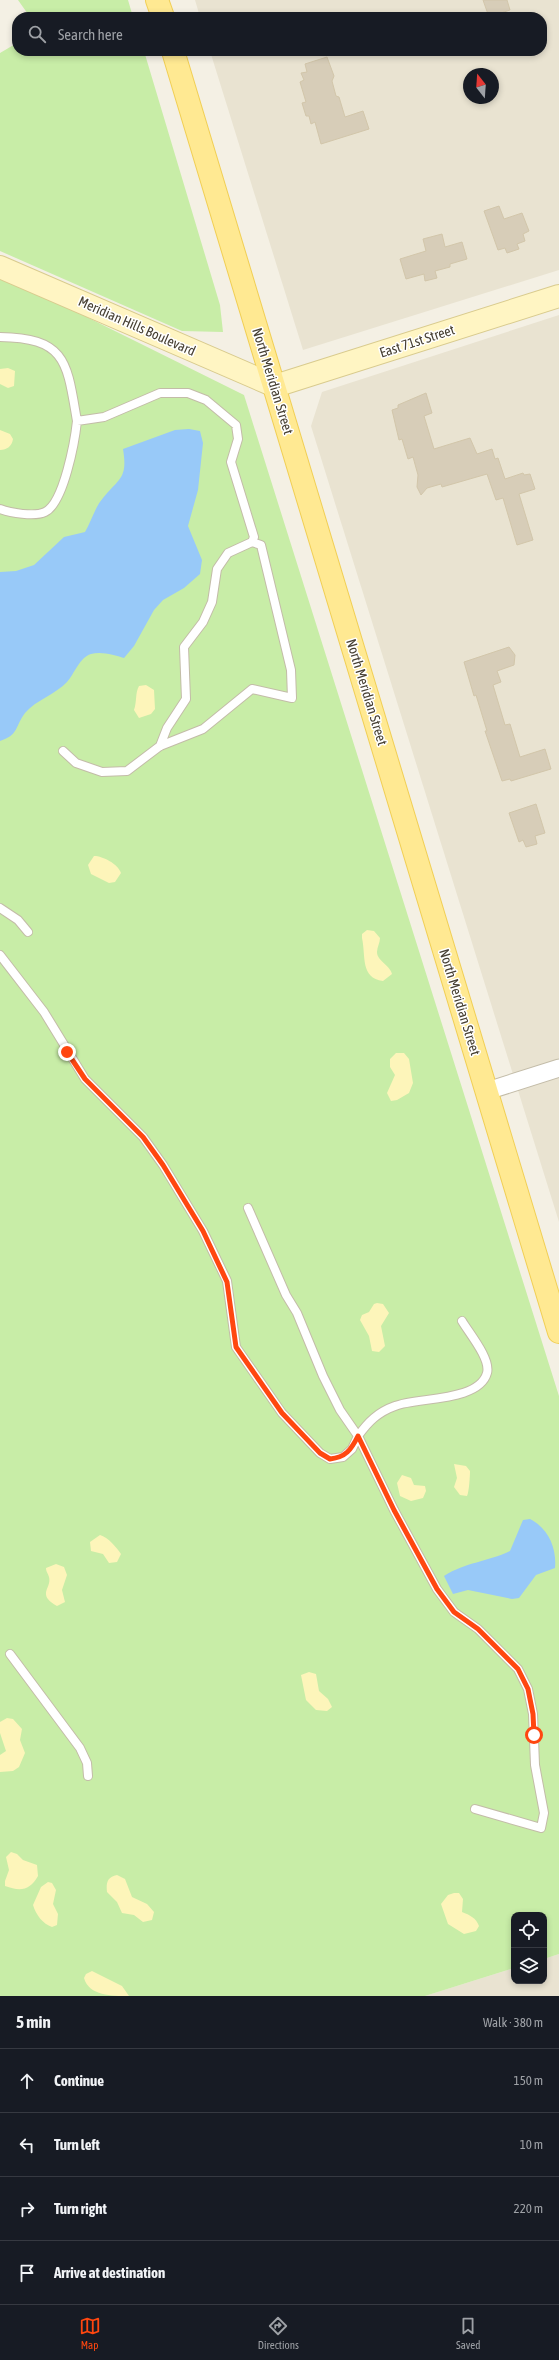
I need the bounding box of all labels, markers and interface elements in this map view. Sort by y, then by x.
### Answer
search box [12,12,547,56]
icon: search [26,23,48,45]
text: Search here [58,26,123,43]
north arrow [463,68,499,104]
street label: Meridian Hills Boulevard [76,293,198,359]
street label: East 71st Street [377,321,457,361]
street label: North Meridian Street [249,326,297,436]
street label: North Meridian Street [343,637,391,747]
street label: North Meridian Street [436,947,484,1057]
route end [58,1043,76,1061]
route start [525,1726,543,1744]
map controls [511,1912,547,1984]
button: locate [511,1912,547,1948]
button: layers [511,1948,547,1984]
text: 5 min [16,2012,51,2032]
text: Walk · 380 m [483,2015,543,2030]
icon: ahead [16,2070,38,2092]
text: Continue [54,2072,104,2089]
text: 150 m [514,2073,543,2088]
icon: left [16,2134,38,2156]
text: Turn left [54,2136,100,2153]
text: 10 m [520,2137,543,2152]
icon: right [16,2198,38,2220]
text: Turn right [54,2200,107,2217]
text: 220 m [514,2201,543,2216]
icon: arrive [16,2262,38,2284]
text: Arrive at destination [54,2264,165,2281]
tab: Map [79,2315,101,2351]
tab: Directions [258,2315,299,2351]
tab: Saved [456,2315,480,2351]

